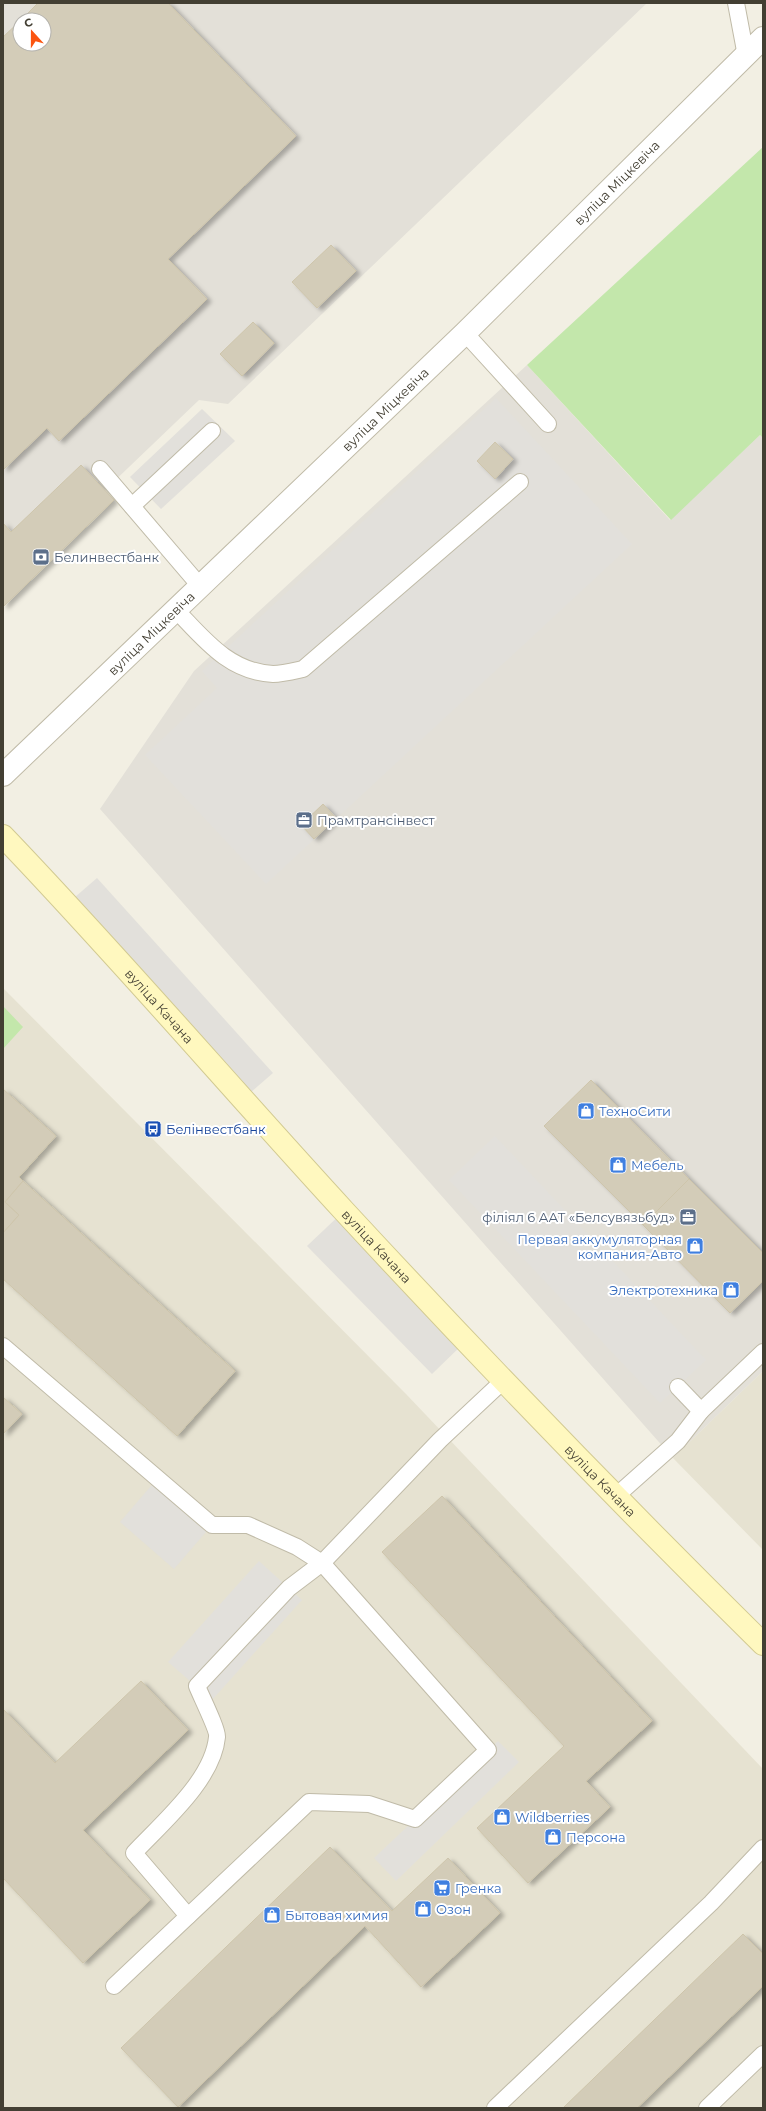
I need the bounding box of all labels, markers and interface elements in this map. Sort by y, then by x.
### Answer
north arrow [12,12,52,52]
text: С [22,15,35,31]
street label: вуліца Міцкевіча [571,137,663,228]
street label: вуліца Міцкевіча [339,364,432,454]
bank icon: Белинвестбанк [31,547,51,567]
place label: Белинвестбанк [54,549,159,565]
street label: вуліца Міцкевіча [104,588,198,678]
office icon: Прамтрансінвест [294,810,314,830]
place label: Прамтрансінвест [317,812,436,828]
street label: вуліца Качана [122,965,197,1047]
shop icon: ТехноСити [576,1101,596,1121]
place label: ТехноСити [599,1103,671,1119]
bus stop icon: Белінвестбанк [143,1119,163,1139]
place label: Белінвестбанк [166,1121,266,1137]
shop icon: Мебель [608,1155,628,1175]
place label: Мебель [631,1157,684,1173]
street label: вуліца Качана [339,1206,415,1286]
office icon: філіял 6 ААТ «Белсувязьбуд» [678,1207,698,1227]
place label: філіял 6 ААТ «Белсувязьбуд» [482,1209,675,1225]
place label: Первая аккумуляторная компания-Авто [517,1231,682,1262]
shop icon: Первая аккумуляторная компания-Авто [685,1236,705,1256]
shop icon: Электротехника [721,1280,741,1300]
place label: Электротехника [609,1282,718,1298]
street label: вуліца Качана [562,1441,639,1520]
shop icon: Wildberries [492,1807,512,1827]
place label: Wildberries [515,1809,590,1825]
shop icon: Персона [543,1827,563,1847]
place label: Персона [566,1829,626,1845]
supermarket icon: Гренка [432,1878,452,1898]
place label: Гренка [455,1880,502,1896]
shop icon: Озон [413,1899,433,1919]
place label: Озон [436,1901,471,1917]
shop icon: Бытовая химия [262,1905,282,1925]
place label: Бытовая химия [285,1907,388,1923]

